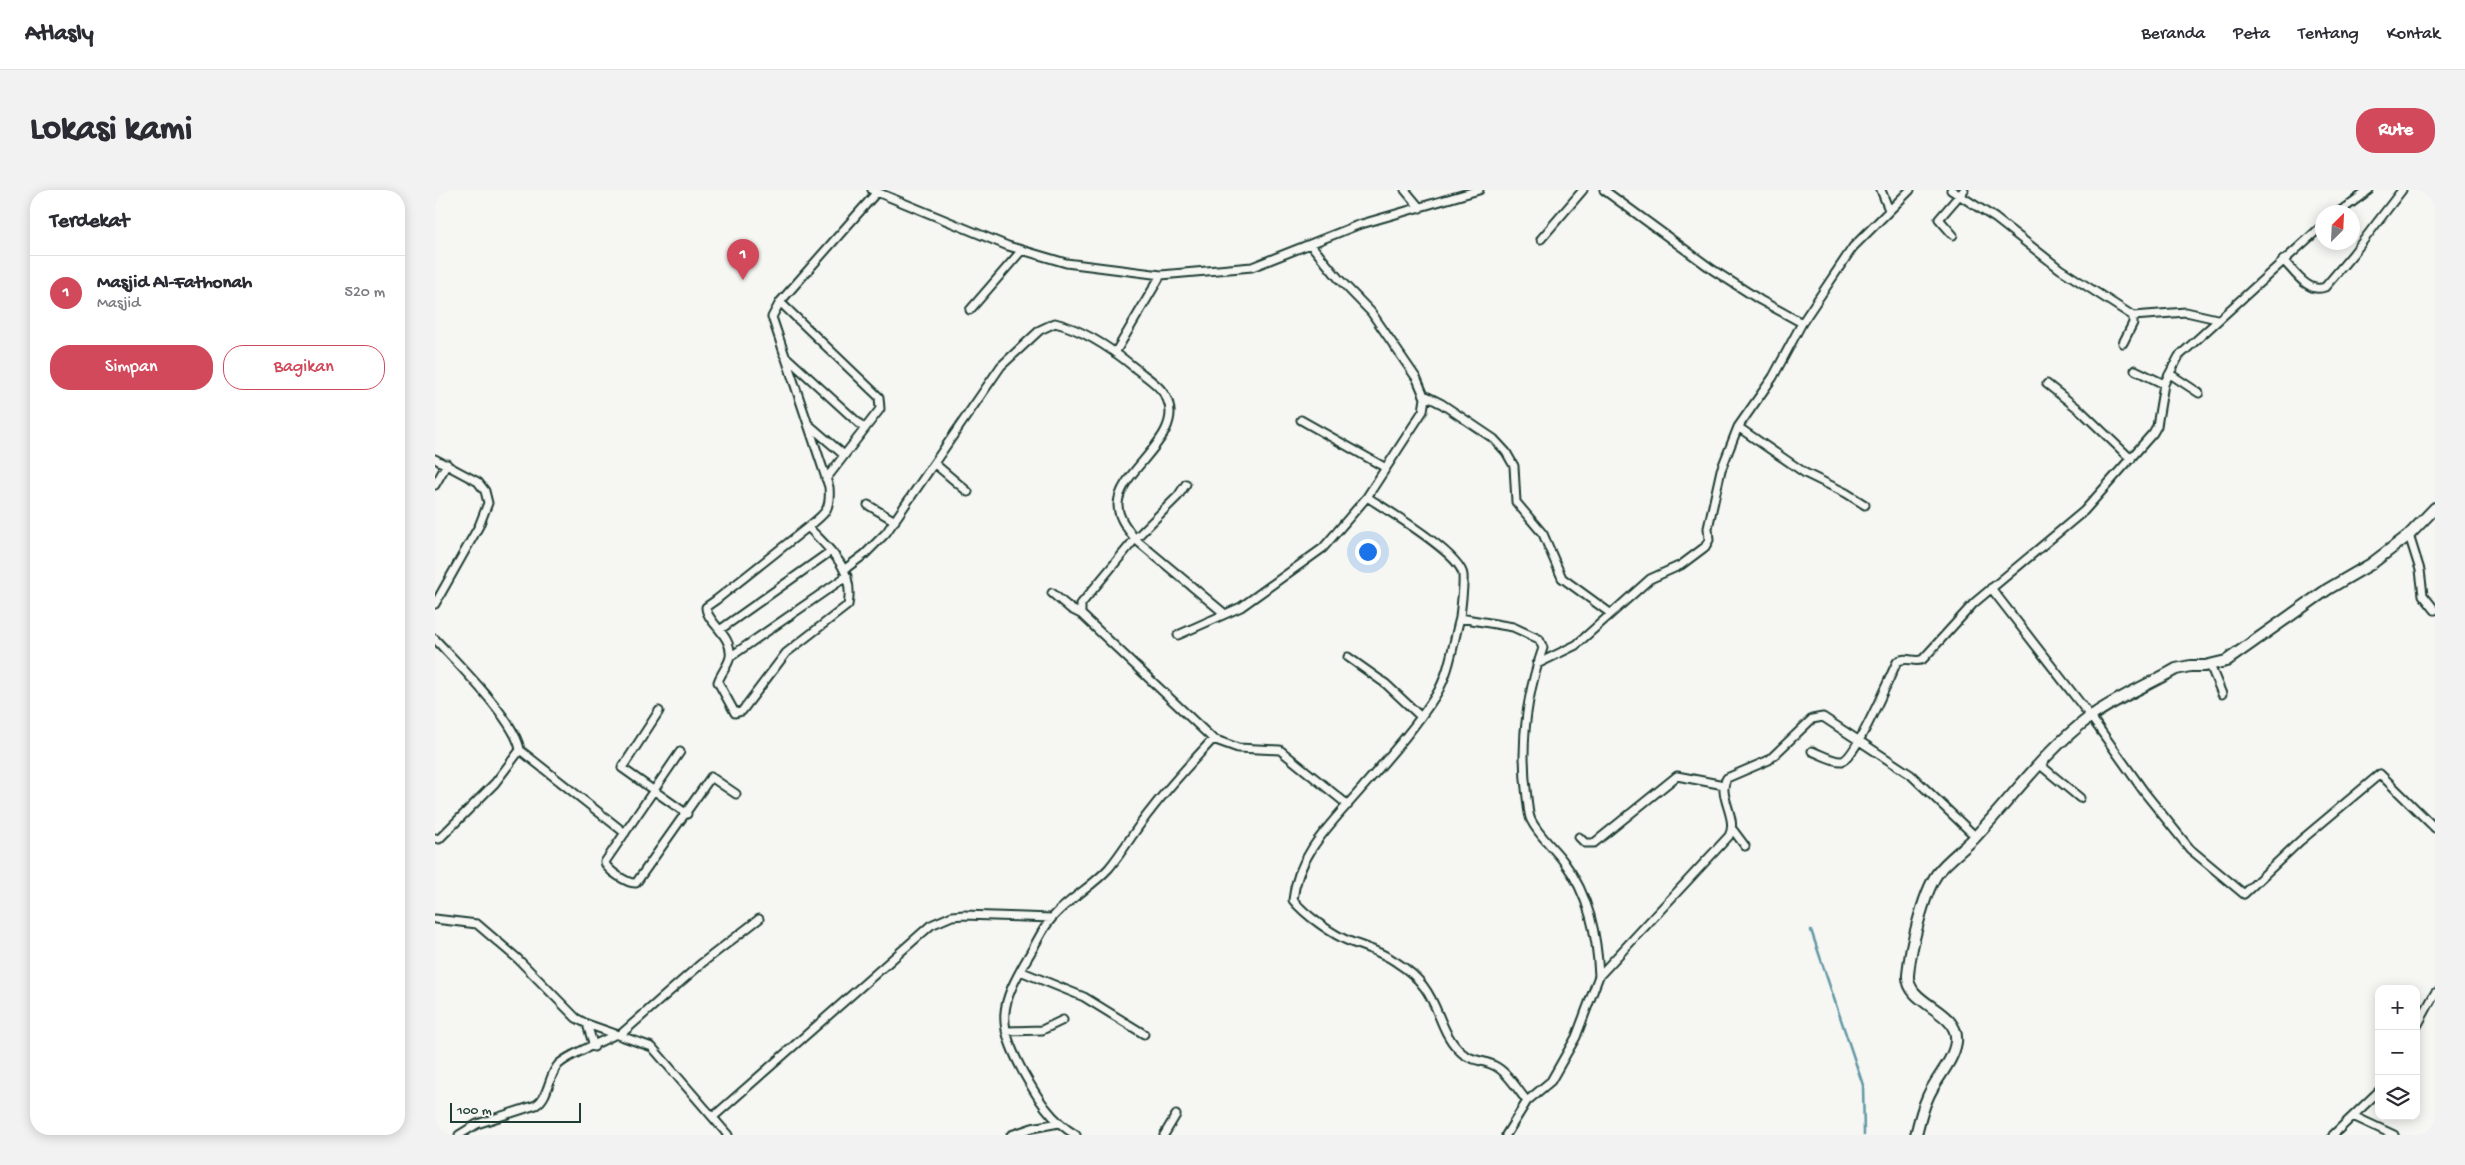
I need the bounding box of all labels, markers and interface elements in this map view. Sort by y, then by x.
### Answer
text: Atlasly [25,20,94,49]
text: Beranda [2141,24,2205,45]
text: Peta [2233,24,2270,45]
text: Tentang [2298,24,2359,45]
text: Kontak [2387,24,2440,45]
button: Rute [2356,108,2435,153]
text: Lokasi kami [30,110,192,151]
north arrow [2315,205,2360,250]
text: Terdekat [50,210,129,235]
pin: 1 [727,239,759,280]
text: Masjid Al-Fathonah [97,272,252,295]
text: 1 [63,284,69,303]
text: 520 m [345,284,385,303]
text: Masjid [97,295,140,314]
button: Simpan [50,345,213,390]
button: Bagikan [223,345,385,390]
your location [1355,539,1381,565]
map controls [2375,985,2420,1120]
button: + [2375,985,2420,1030]
button: − [2375,1030,2420,1075]
button: layers [2375,1075,2420,1120]
scale bar [450,1100,581,1123]
text: 100 m [457,1103,492,1120]

